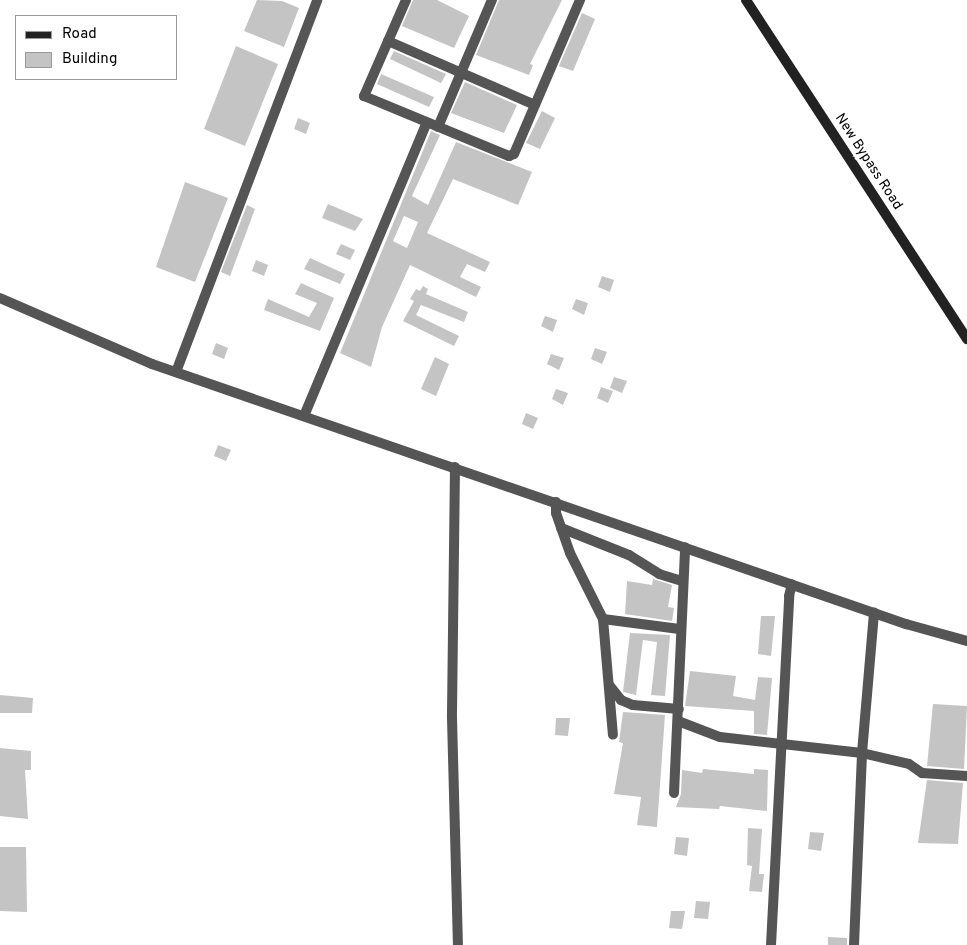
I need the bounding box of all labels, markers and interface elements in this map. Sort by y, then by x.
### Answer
legend [15,15,178,80]
text: Road [62,25,97,44]
text: Building [62,50,117,69]
street label: New Bypass Road [831,111,905,213]

